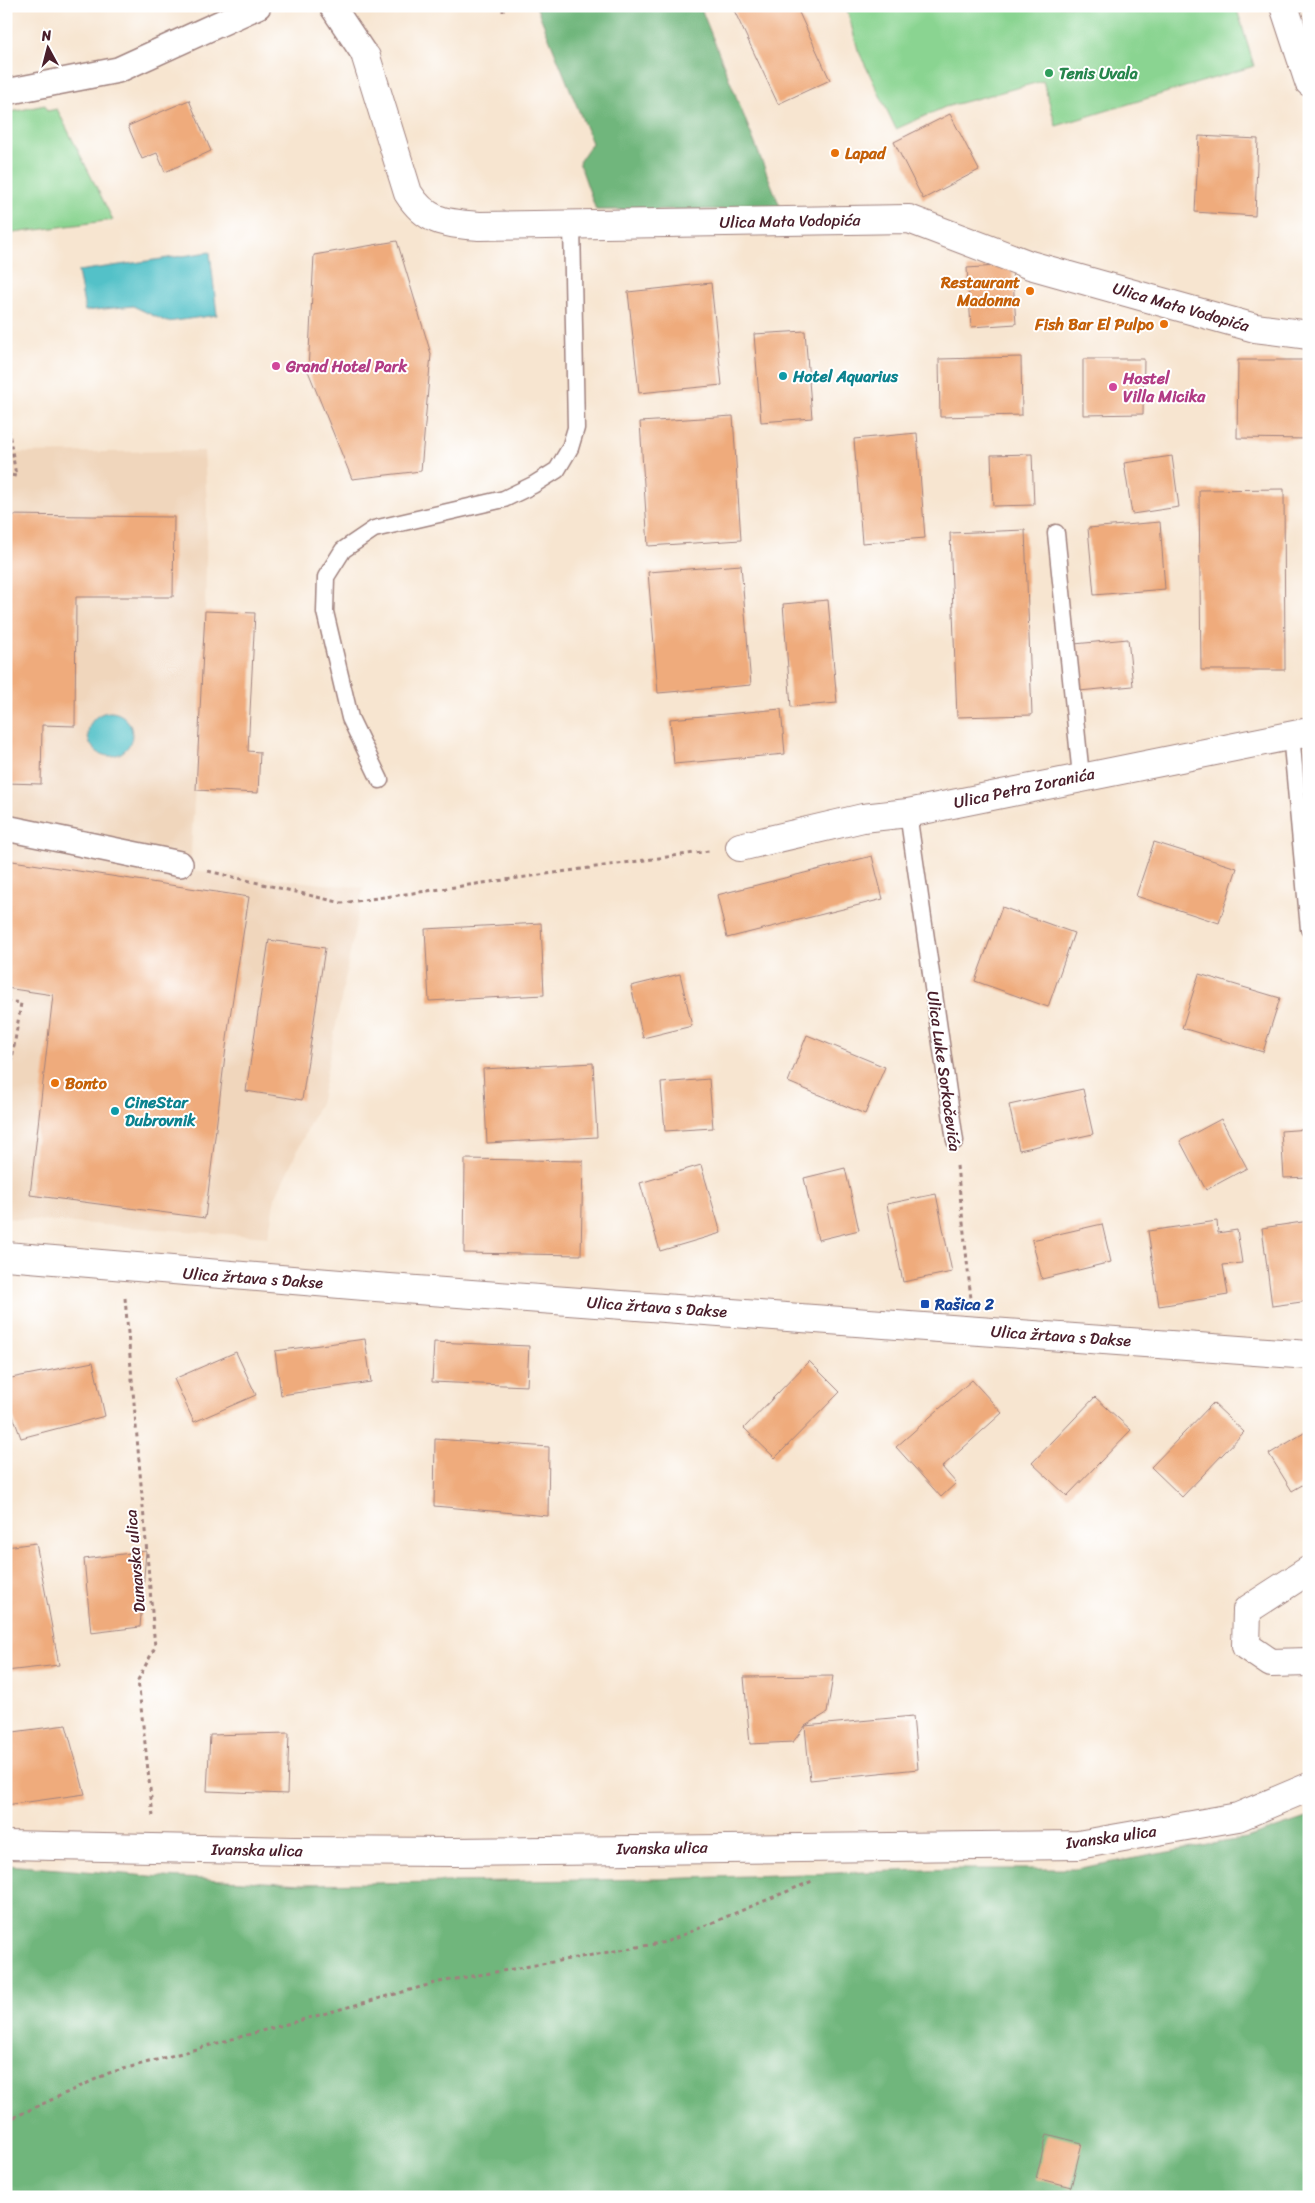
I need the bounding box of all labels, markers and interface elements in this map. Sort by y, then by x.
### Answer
north arrow [22,22,72,72]
text: N [39,23,53,49]
place label: Tenis Uvala [1059,59,1138,88]
marker: Tenis Uvala [1043,67,1055,79]
place label: Lapad [845,139,887,168]
marker: Lapad [829,147,841,159]
street label: Ulica Mata Vodopića [719,205,862,237]
place label: Restaurant Madonna [940,268,1021,315]
street label: Ulica Mata Vodopića [1109,274,1254,341]
marker: Restaurant Madonna [1024,285,1036,297]
place label: Fish Bar El Pulpo [1034,310,1155,339]
marker: Fish Bar El Pulpo [1158,318,1170,330]
place label: Grand Hotel Park [285,352,407,381]
marker: Grand Hotel Park [270,360,282,372]
place label: Hotel Aquarius [792,362,899,391]
place label: Hostel Villa Micika [1122,364,1206,411]
marker: Hotel Aquarius [777,370,789,382]
marker: Hostel Villa Micika [1107,381,1119,393]
street label: Ulica Petra Zoranića [951,759,1098,817]
street label: Ulica Luke Sorkočevića [918,989,970,1153]
place label: Bonto [65,1069,108,1098]
marker: Bonto [49,1077,61,1089]
place label: CineStar Dubrovnik [124,1088,196,1135]
marker: CineStar Dubrovnik [109,1105,121,1117]
street label: Ulica žrtava s Dakse [182,1259,324,1297]
street label: Ulica žrtava s Dakse [586,1288,728,1326]
place label: Rašica 2 [934,1290,995,1319]
marker: Rašica 2 [919,1298,931,1310]
street label: Ulica žrtava s Dakse [990,1317,1132,1355]
street label: Dunavska ulica [116,1508,154,1614]
street label: Ivanska ulica [1063,1816,1159,1858]
street label: Ivanska ulica [615,1833,709,1863]
street label: Ivanska ulica [210,1835,304,1865]

